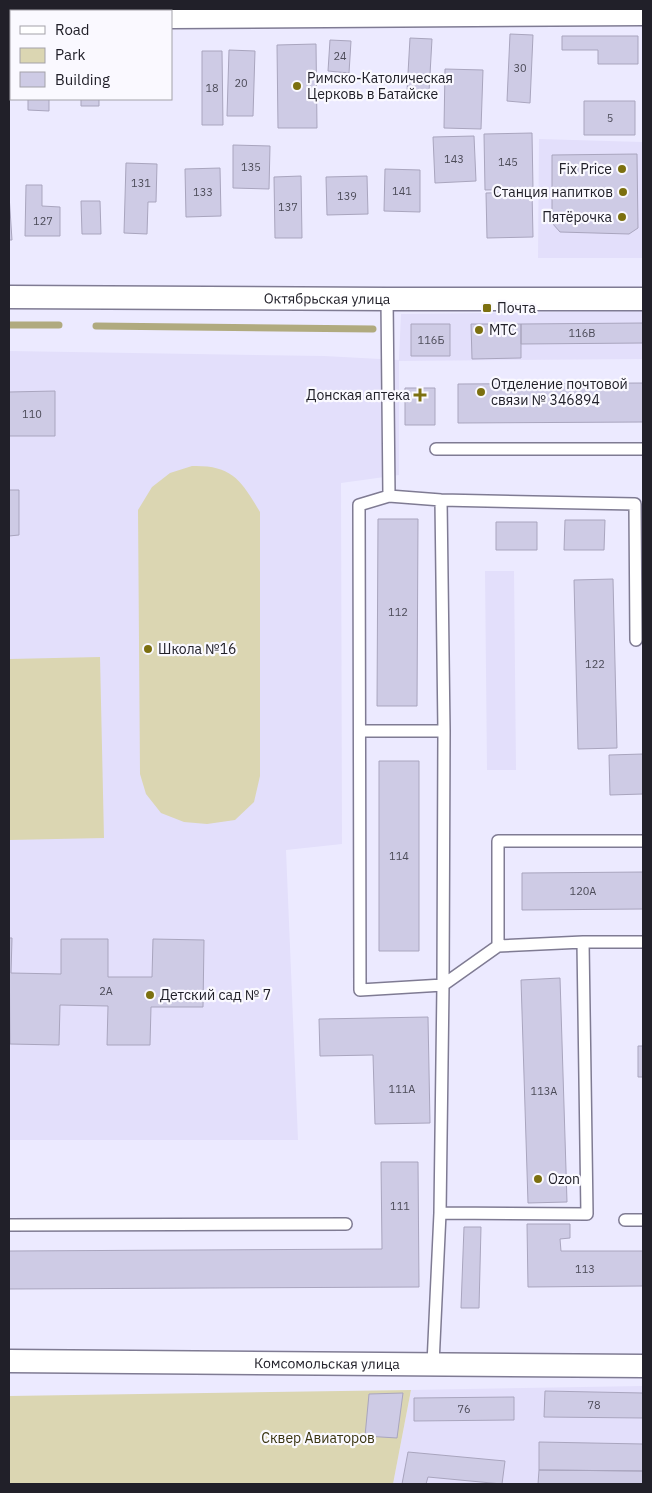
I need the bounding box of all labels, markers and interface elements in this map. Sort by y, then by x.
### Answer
legend [10,10,172,100]
text: Road [55,20,90,39]
text: Park [55,45,85,64]
house number: 24 [333,49,347,63]
house number: 30 [513,61,527,75]
place label: Римско-Католическая Церковь в Батайске [307,69,453,103]
text: Building [55,70,110,89]
house number: 20 [234,76,248,90]
marker: Римско-Католическая Церковь в Батайске [291,80,303,92]
house number: 18 [205,81,219,95]
house number: 5 [607,111,613,125]
house number: 143 [444,152,464,166]
house number: 145 [498,155,518,169]
house number: 135 [241,160,261,174]
place label: Fix Price [559,160,612,178]
marker: Fix Price [616,163,628,175]
house number: 131 [131,176,151,190]
place label: Станция напитков [493,183,613,201]
house number: 141 [392,184,412,198]
house number: 133 [193,185,213,199]
marker: Станция напитков [617,186,629,198]
house number: 139 [337,189,357,203]
house number: 137 [278,200,298,214]
place label: Пятёрочка [542,208,613,226]
marker: Пятёрочка [616,211,628,223]
house number: 127 [33,214,53,228]
street label: Октябрьская улица [264,289,391,308]
place label: Почта [497,299,536,317]
marker: Почта [481,302,493,314]
place label: МТС [489,321,517,339]
marker: МТС [473,324,485,336]
house number: 116В [569,326,595,340]
house number: 116Б [418,333,444,347]
place label: Отделение почтовой связи № 346894 [491,375,628,409]
place label: Донская аптека [306,386,411,404]
marker: Отделение почтовой связи № 346894 [475,386,487,398]
marker: Донская аптека [414,389,426,401]
house number: 110 [22,407,42,421]
house number: 112 [388,605,408,619]
place label: Школа №16 [158,640,237,658]
marker: Школа №16 [142,643,154,655]
house number: 122 [585,657,605,671]
house number: 114 [389,849,409,863]
house number: 120А [570,884,596,898]
house number: 2А [99,984,113,998]
place label: Детский сад № 7 [160,986,271,1004]
marker: Детский сад № 7 [144,989,156,1001]
house number: 111А [389,1082,415,1096]
house number: 113А [531,1084,557,1098]
place label: Ozon [548,1170,580,1188]
marker: Ozon [532,1173,544,1185]
house number: 111 [390,1199,410,1213]
house number: 113 [575,1262,595,1276]
street label: Комсомольская улица [254,1354,400,1373]
house number: 78 [587,1398,601,1412]
house number: 76 [457,1402,471,1416]
park label: Сквер Авиаторов [261,1429,375,1447]

